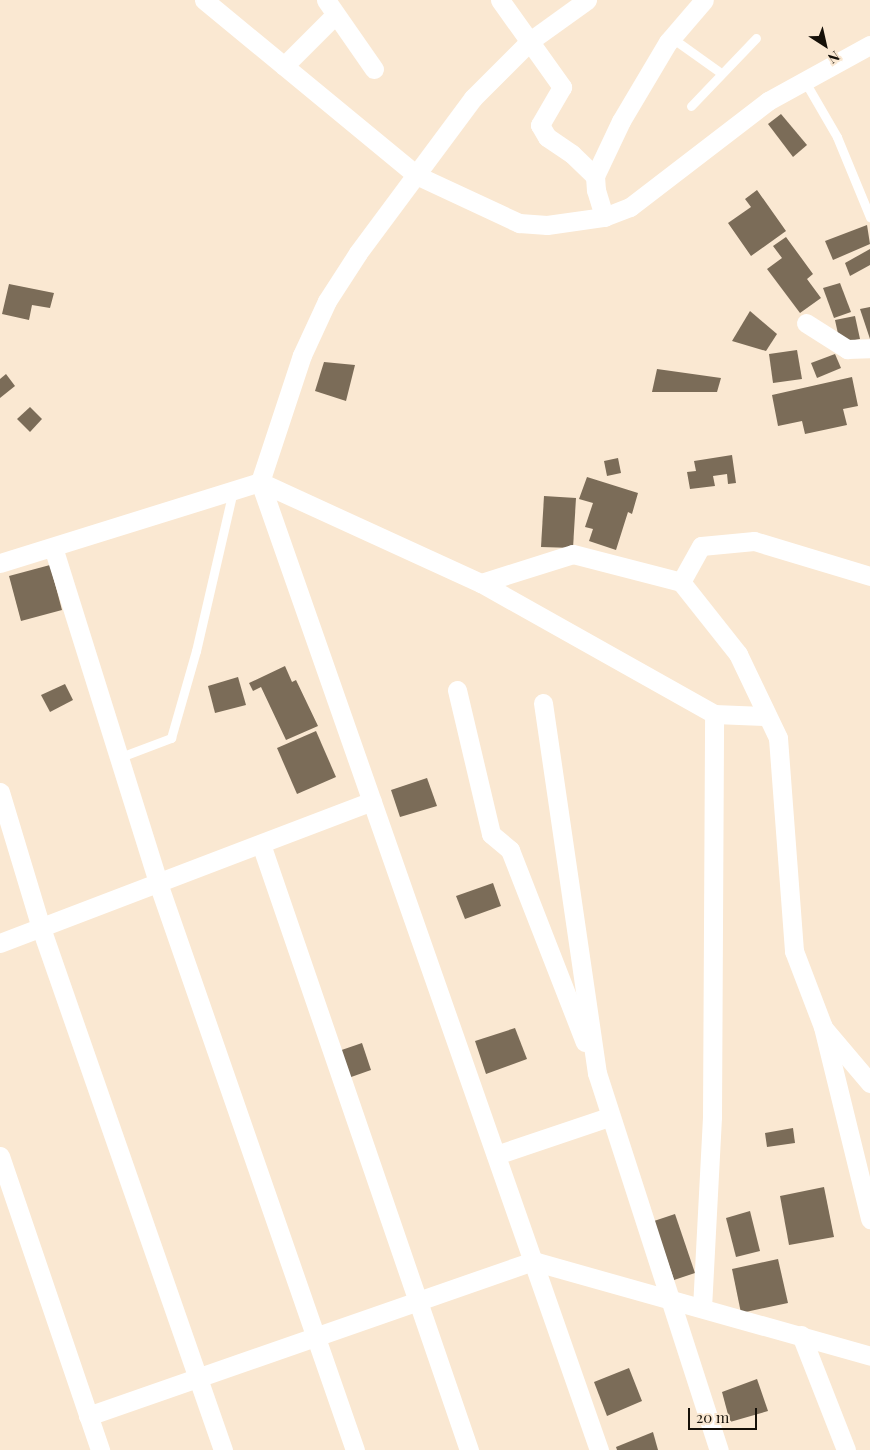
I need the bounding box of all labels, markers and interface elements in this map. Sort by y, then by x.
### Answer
north arrow [800,20,850,70]
text: N [824,47,843,68]
scale bar [690,1398,759,1430]
text: 20 m [696,1407,729,1427]

